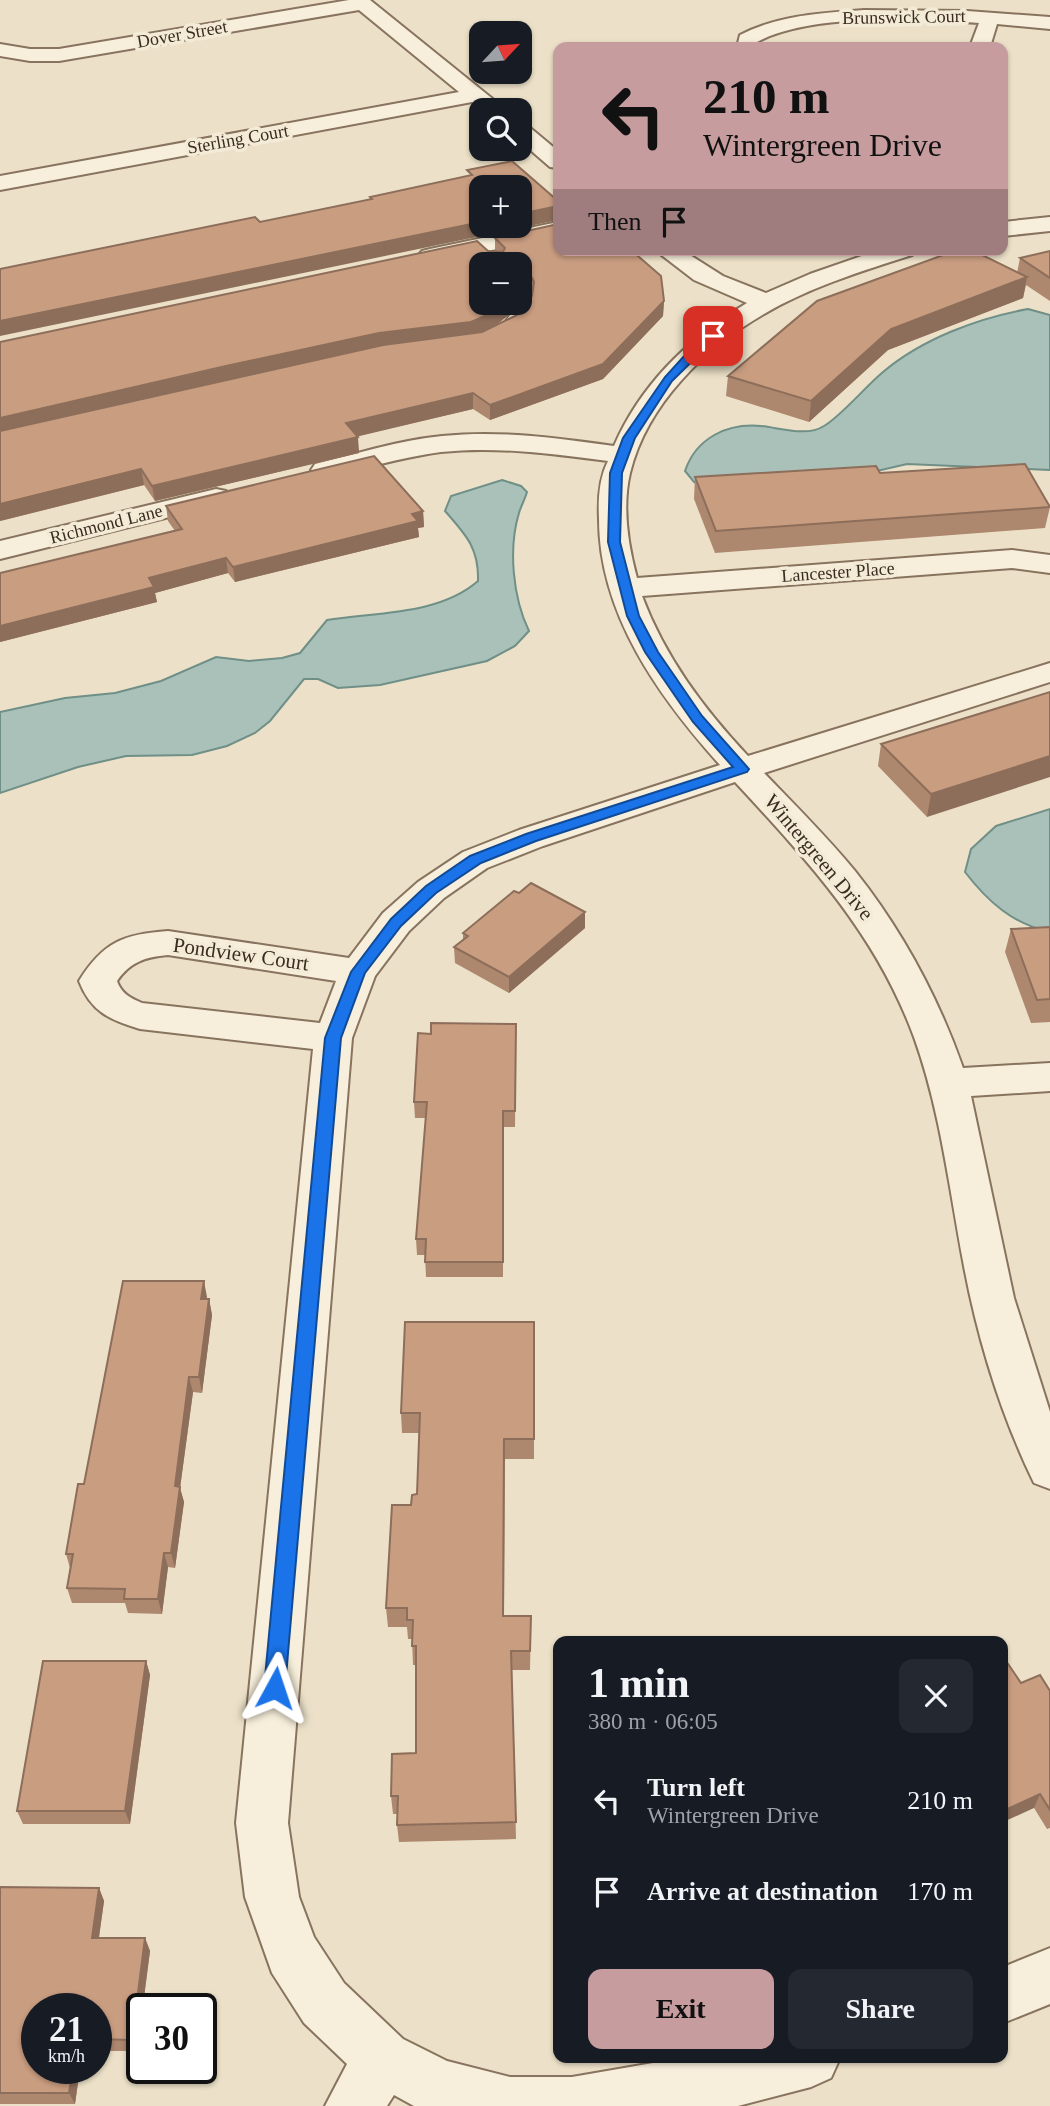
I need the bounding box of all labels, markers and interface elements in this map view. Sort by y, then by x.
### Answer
street label: Brunswick Court [842,6,966,28]
street label: Dover Street [135,16,229,52]
north arrow [469,21,532,84]
map controls [469,21,532,315]
text: 210 m [703,69,830,124]
icon: left [588,70,679,161]
button: search [469,98,532,161]
street label: Sterling Court [186,120,290,158]
text: Wintergreen Drive [703,127,942,163]
button: + [469,175,532,238]
icon: arrive [655,203,693,241]
text: Then [588,207,641,236]
button: − [469,252,532,315]
pin [683,306,743,366]
icon: arrive [694,317,732,355]
street label: Richmond Lane [48,500,164,548]
street label: Lancester Place [781,558,895,586]
street label: Wintergreen Drive [759,789,879,925]
street label: Pondview Court [171,933,311,975]
position arrow [238,1651,312,1725]
button: close [899,1659,973,1733]
text: 1 min [588,1660,690,1706]
text: 380 m · 06:05 [588,1709,718,1734]
text: Turn left [647,1773,745,1802]
icon: left [588,1782,626,1820]
text: 210 m [907,1786,973,1815]
text: Wintergreen Drive [647,1803,819,1828]
icon: arrive [588,1873,626,1911]
text: Arrive at destination [647,1877,878,1906]
text: 170 m [907,1877,973,1906]
button: Exit [588,1969,774,2049]
button: Share [788,1969,973,2049]
speed limit sign: 30 [126,1993,217,2084]
text: 21 [49,2010,84,2049]
text: km/h [48,2046,85,2066]

